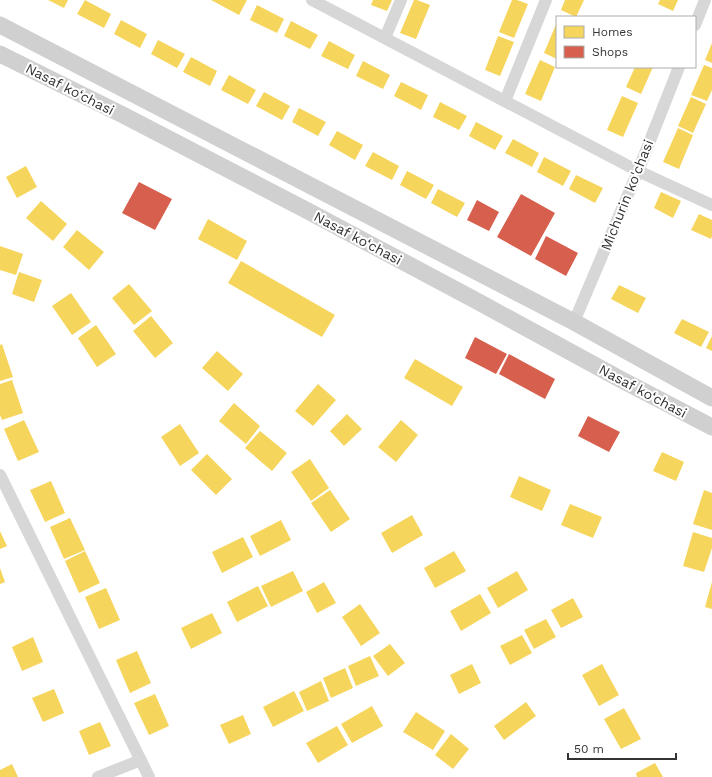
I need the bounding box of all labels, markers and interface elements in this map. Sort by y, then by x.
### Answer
legend [556,16,696,68]
text: Homes [592,25,633,39]
text: Shops [592,45,628,59]
street label: Nasaf ko‘chasi [23,60,117,118]
street label: Michurin ko'chasi [597,137,657,253]
street label: Nasaf ko‘chasi [311,208,405,268]
street label: Nasaf ko‘chasi [596,361,690,421]
scale bar [568,735,676,761]
text: 50 m [574,742,604,756]

